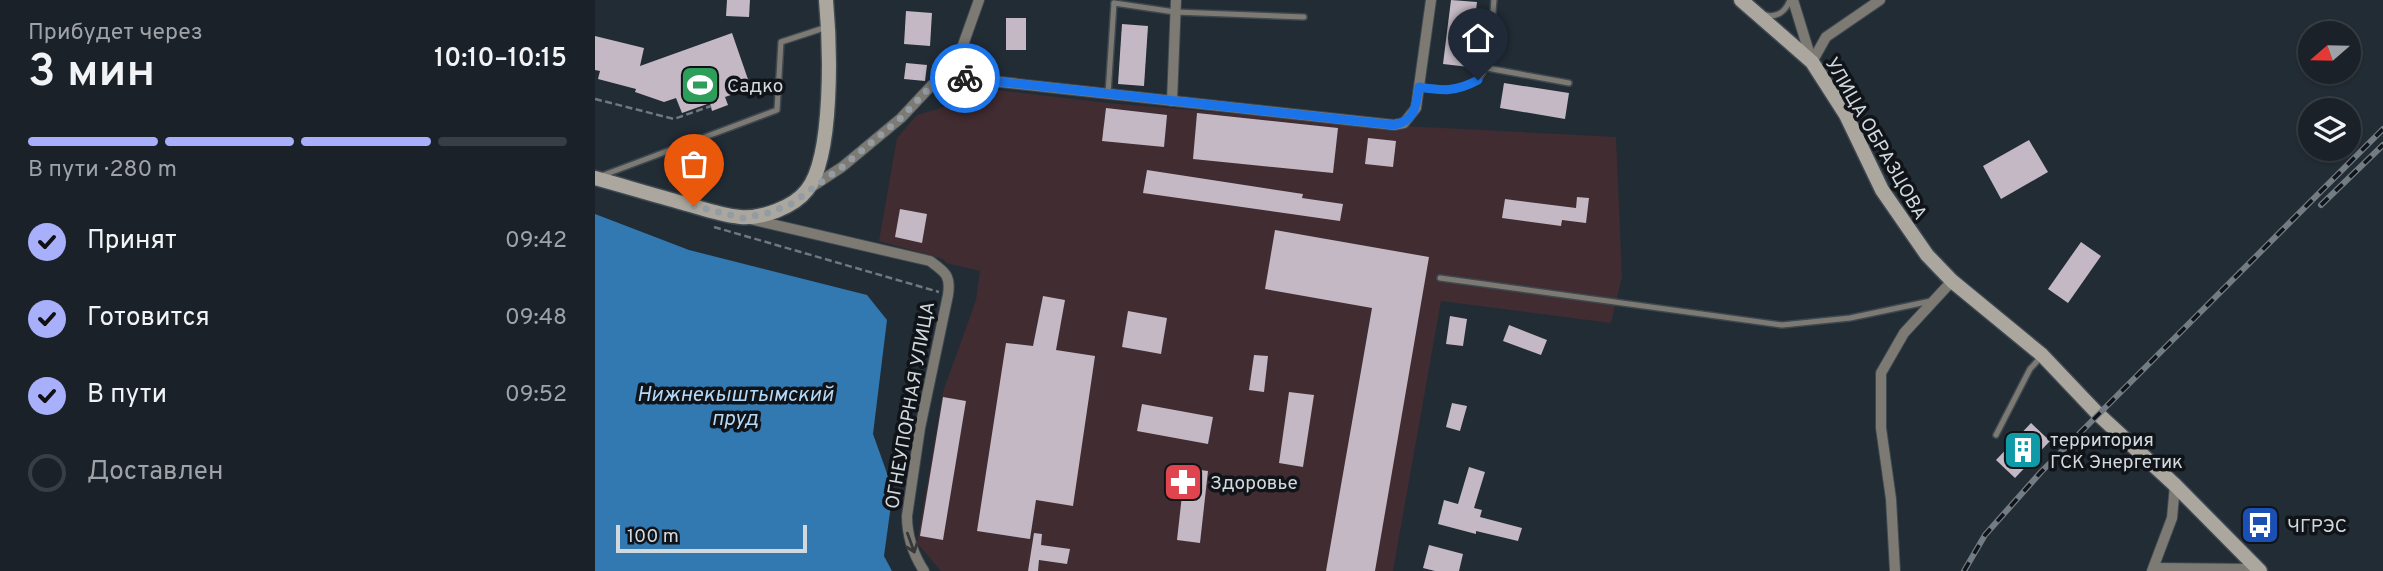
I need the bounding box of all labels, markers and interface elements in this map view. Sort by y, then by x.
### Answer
pin [1448,8,1508,80]
text: Прибудет через [28,19,203,48]
icon: home [1459,19,1497,57]
north arrow [2298,21,2361,84]
map controls [2298,21,2361,161]
text: 10:10–10:15 [434,43,567,76]
courier [930,43,1000,113]
text: 3 мин [28,44,155,103]
street label: УЛИЦА ОБРАЗЦОВА [1819,53,1932,225]
icon: bike [946,59,984,97]
sports icon: Садко [679,64,721,106]
place label: Садко [727,75,783,99]
button: layers [2298,98,2361,161]
pin [664,134,724,206]
icon: bag [675,145,713,183]
text: В пути · 280 m [28,156,177,185]
icon: check [28,223,66,261]
text: Принят [87,225,177,258]
text: 09:42 [505,227,567,256]
icon: check [28,300,66,338]
street label: ОГНЕУПОРНАЯ УЛИЦА [881,300,941,511]
text: Готовится [87,302,210,335]
text: 09:48 [505,304,567,333]
icon: check [28,377,66,415]
text: В пути [87,379,167,412]
text: 09:52 [505,381,567,410]
water label: Нижнекыштымский пруд [637,382,834,433]
building icon: территория ГСК Энергетик [2002,429,2044,471]
place label: территория ГСК Энергетик [2050,429,2183,475]
text: Доставлен [87,456,223,489]
pharmacy icon: Здоровье [1162,461,1204,503]
place label: Здоровье [1210,472,1298,496]
bus stop icon: ЧГРЭС [2239,504,2281,546]
place label: ЧГРЭС [2287,515,2347,539]
scale bar [616,522,807,554]
text: 100 m [627,525,679,549]
one-way arrow [906,532,919,554]

